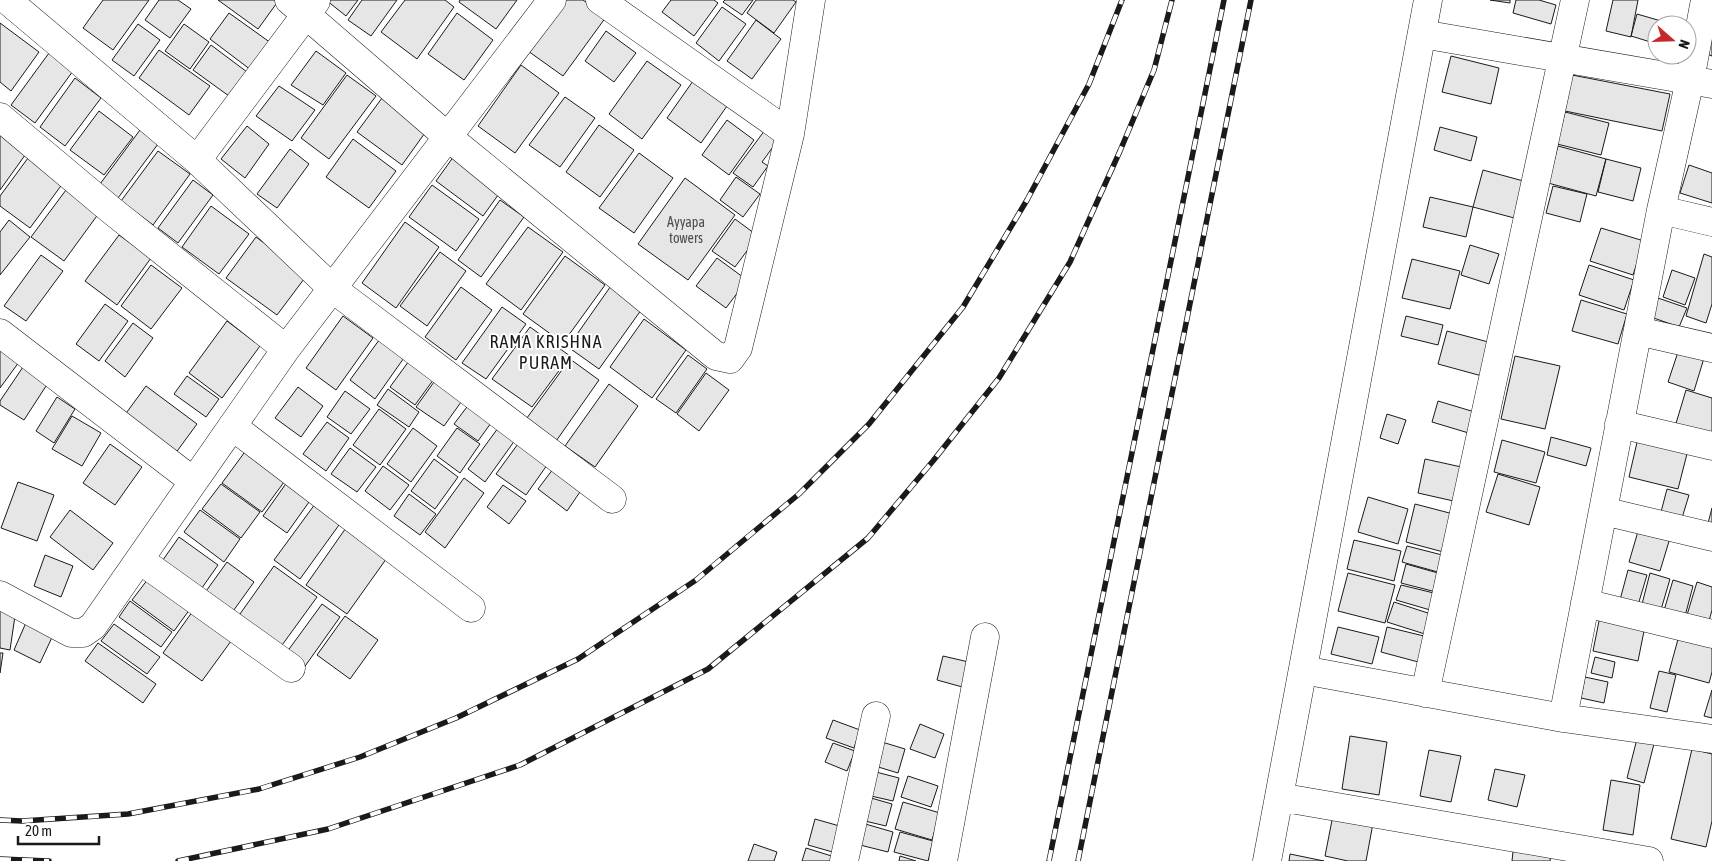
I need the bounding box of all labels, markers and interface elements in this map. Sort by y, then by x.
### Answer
north arrow [1647,15,1697,65]
text: N [1675,38,1693,51]
house number: Ayyapa towers [667,214,705,246]
district label: RAMA KRISHNA PURAM [489,331,603,373]
scale bar [18,814,99,846]
text: 20 m [25,822,52,839]

